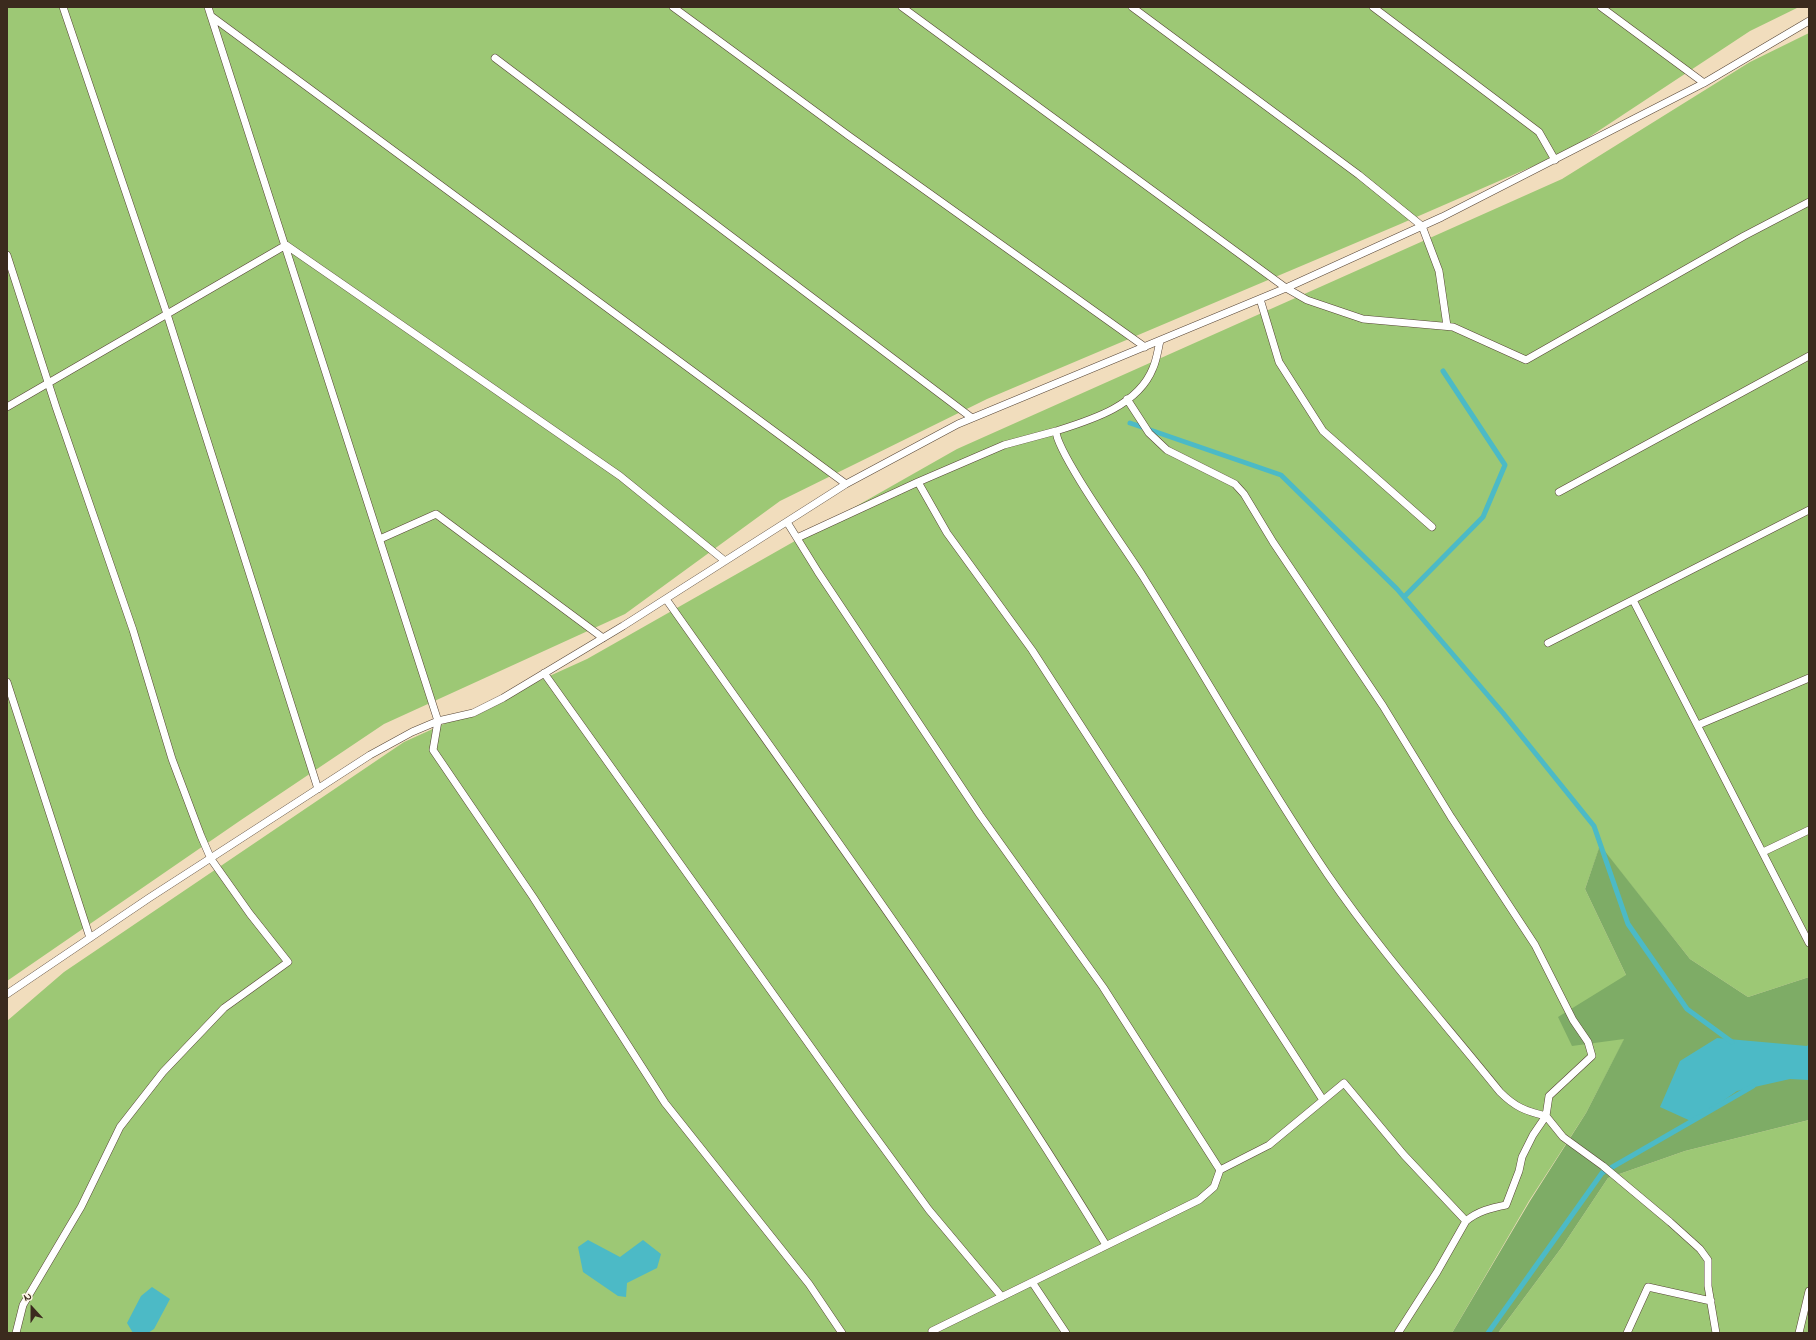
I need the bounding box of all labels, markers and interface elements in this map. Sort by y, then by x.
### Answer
north arrow [12,1288,52,1328]
text: N [21,1288,34,1306]

